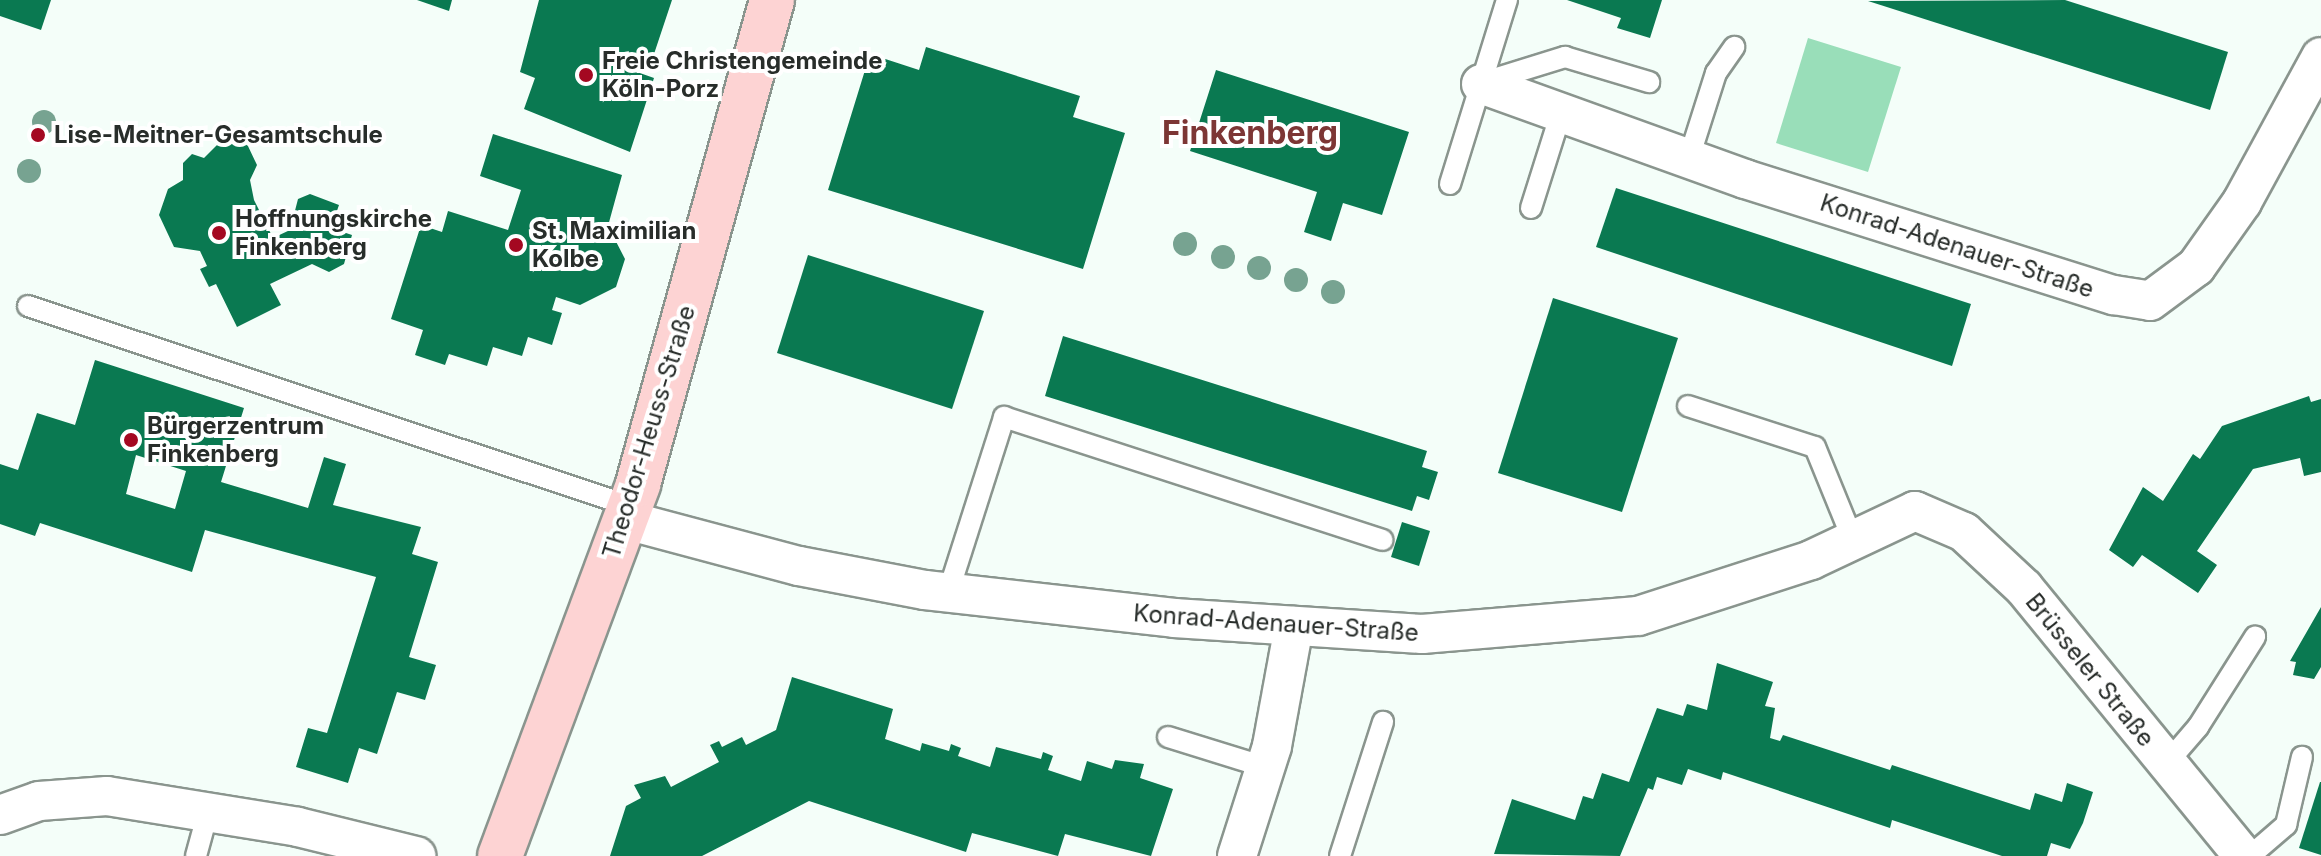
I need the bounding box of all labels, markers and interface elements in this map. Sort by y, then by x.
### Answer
place label: Freie Christengemeinde Köln-Porz [602,47,882,103]
marker: Freie Christengemeinde Köln-Porz [577,66,595,84]
district label: Finkenberg [1162,114,1338,152]
place label: Lise-Meitner-Gesamtschule [54,121,383,149]
marker: Lise-Meitner-Gesamtschule [29,126,47,144]
street label: Konrad-Adenauer-Straße [1817,188,2097,304]
place label: Hoffnungskirche Finkenberg [235,205,432,261]
place label: St. Maximilian Kolbe [532,217,697,273]
marker: Hoffnungskirche Finkenberg [210,224,228,242]
marker: St. Maximilian Kolbe [507,236,525,254]
street label: Theodor-Heuss-Straße [597,302,701,562]
place label: Bürgerzentrum Finkenberg [147,412,324,468]
marker: Bürgerzentrum Finkenberg [122,431,140,449]
street label: Brüsseler Straße [2020,588,2160,752]
street label: Konrad-Adenauer-Straße [1132,599,1420,647]

